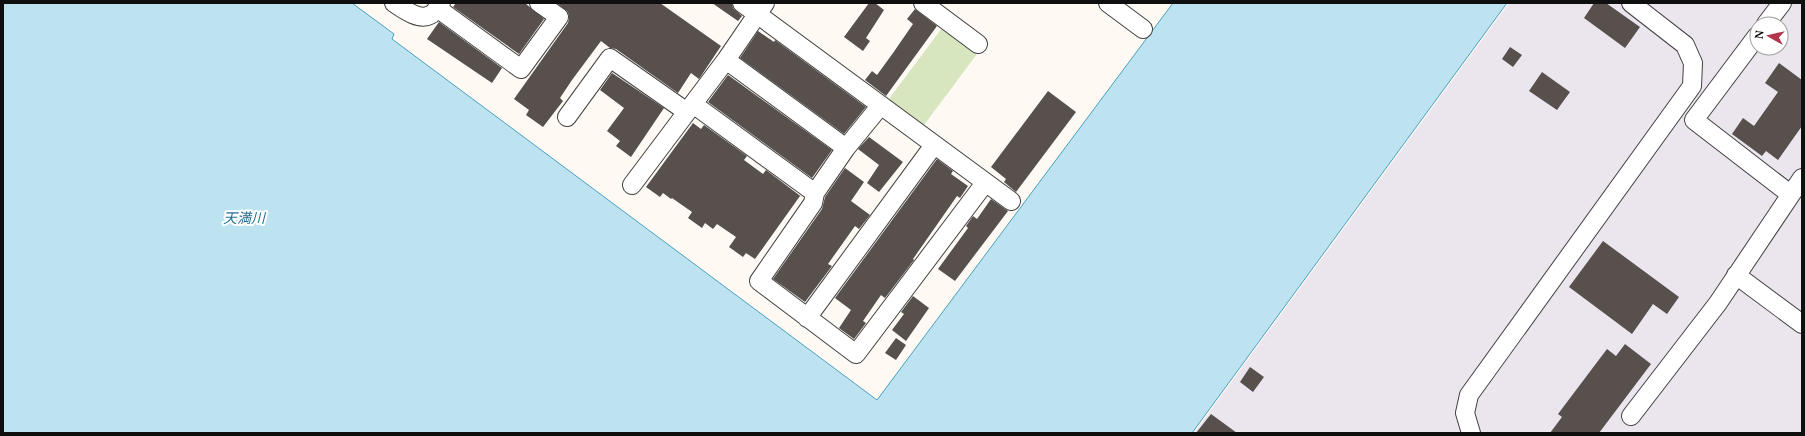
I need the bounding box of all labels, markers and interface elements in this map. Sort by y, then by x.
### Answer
north arrow [1749,16,1789,56]
text: N [1751,29,1767,40]
water label: 天満川 [223,208,267,227]

